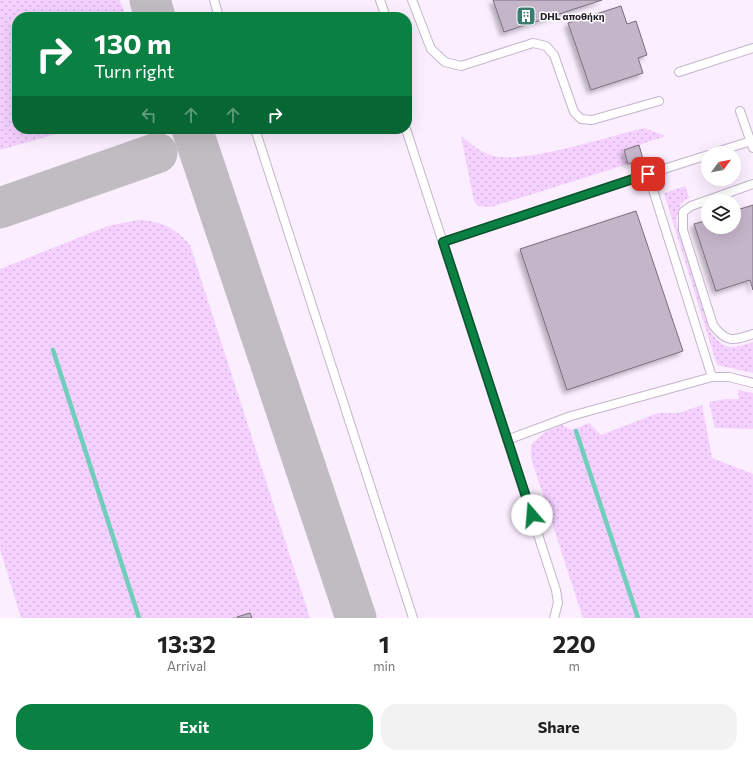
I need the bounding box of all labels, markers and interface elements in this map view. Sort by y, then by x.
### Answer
building icon: DHL αποθήκη [515,5,537,27]
place label: DHL αποθήκη [540,10,605,22]
text: 130 m [94,26,171,60]
icon: right [28,28,80,80]
text: Turn right [94,60,174,82]
icon: left [138,104,160,126]
icon: ahead [180,104,202,126]
icon: ahead [222,104,244,126]
icon: right [264,104,286,126]
north arrow [701,146,741,186]
map controls [701,146,741,234]
pin [631,157,665,191]
icon: arrive [637,163,659,185]
button: layers [701,194,741,234]
position arrow [511,494,553,536]
text: 13:32 [157,629,216,658]
text: 1 [379,629,390,658]
text: 220 [553,629,596,658]
text: Arrival [167,658,206,674]
text: min [373,658,395,674]
text: m [568,658,580,674]
button: Exit [16,704,373,750]
button: Share [381,704,737,750]

